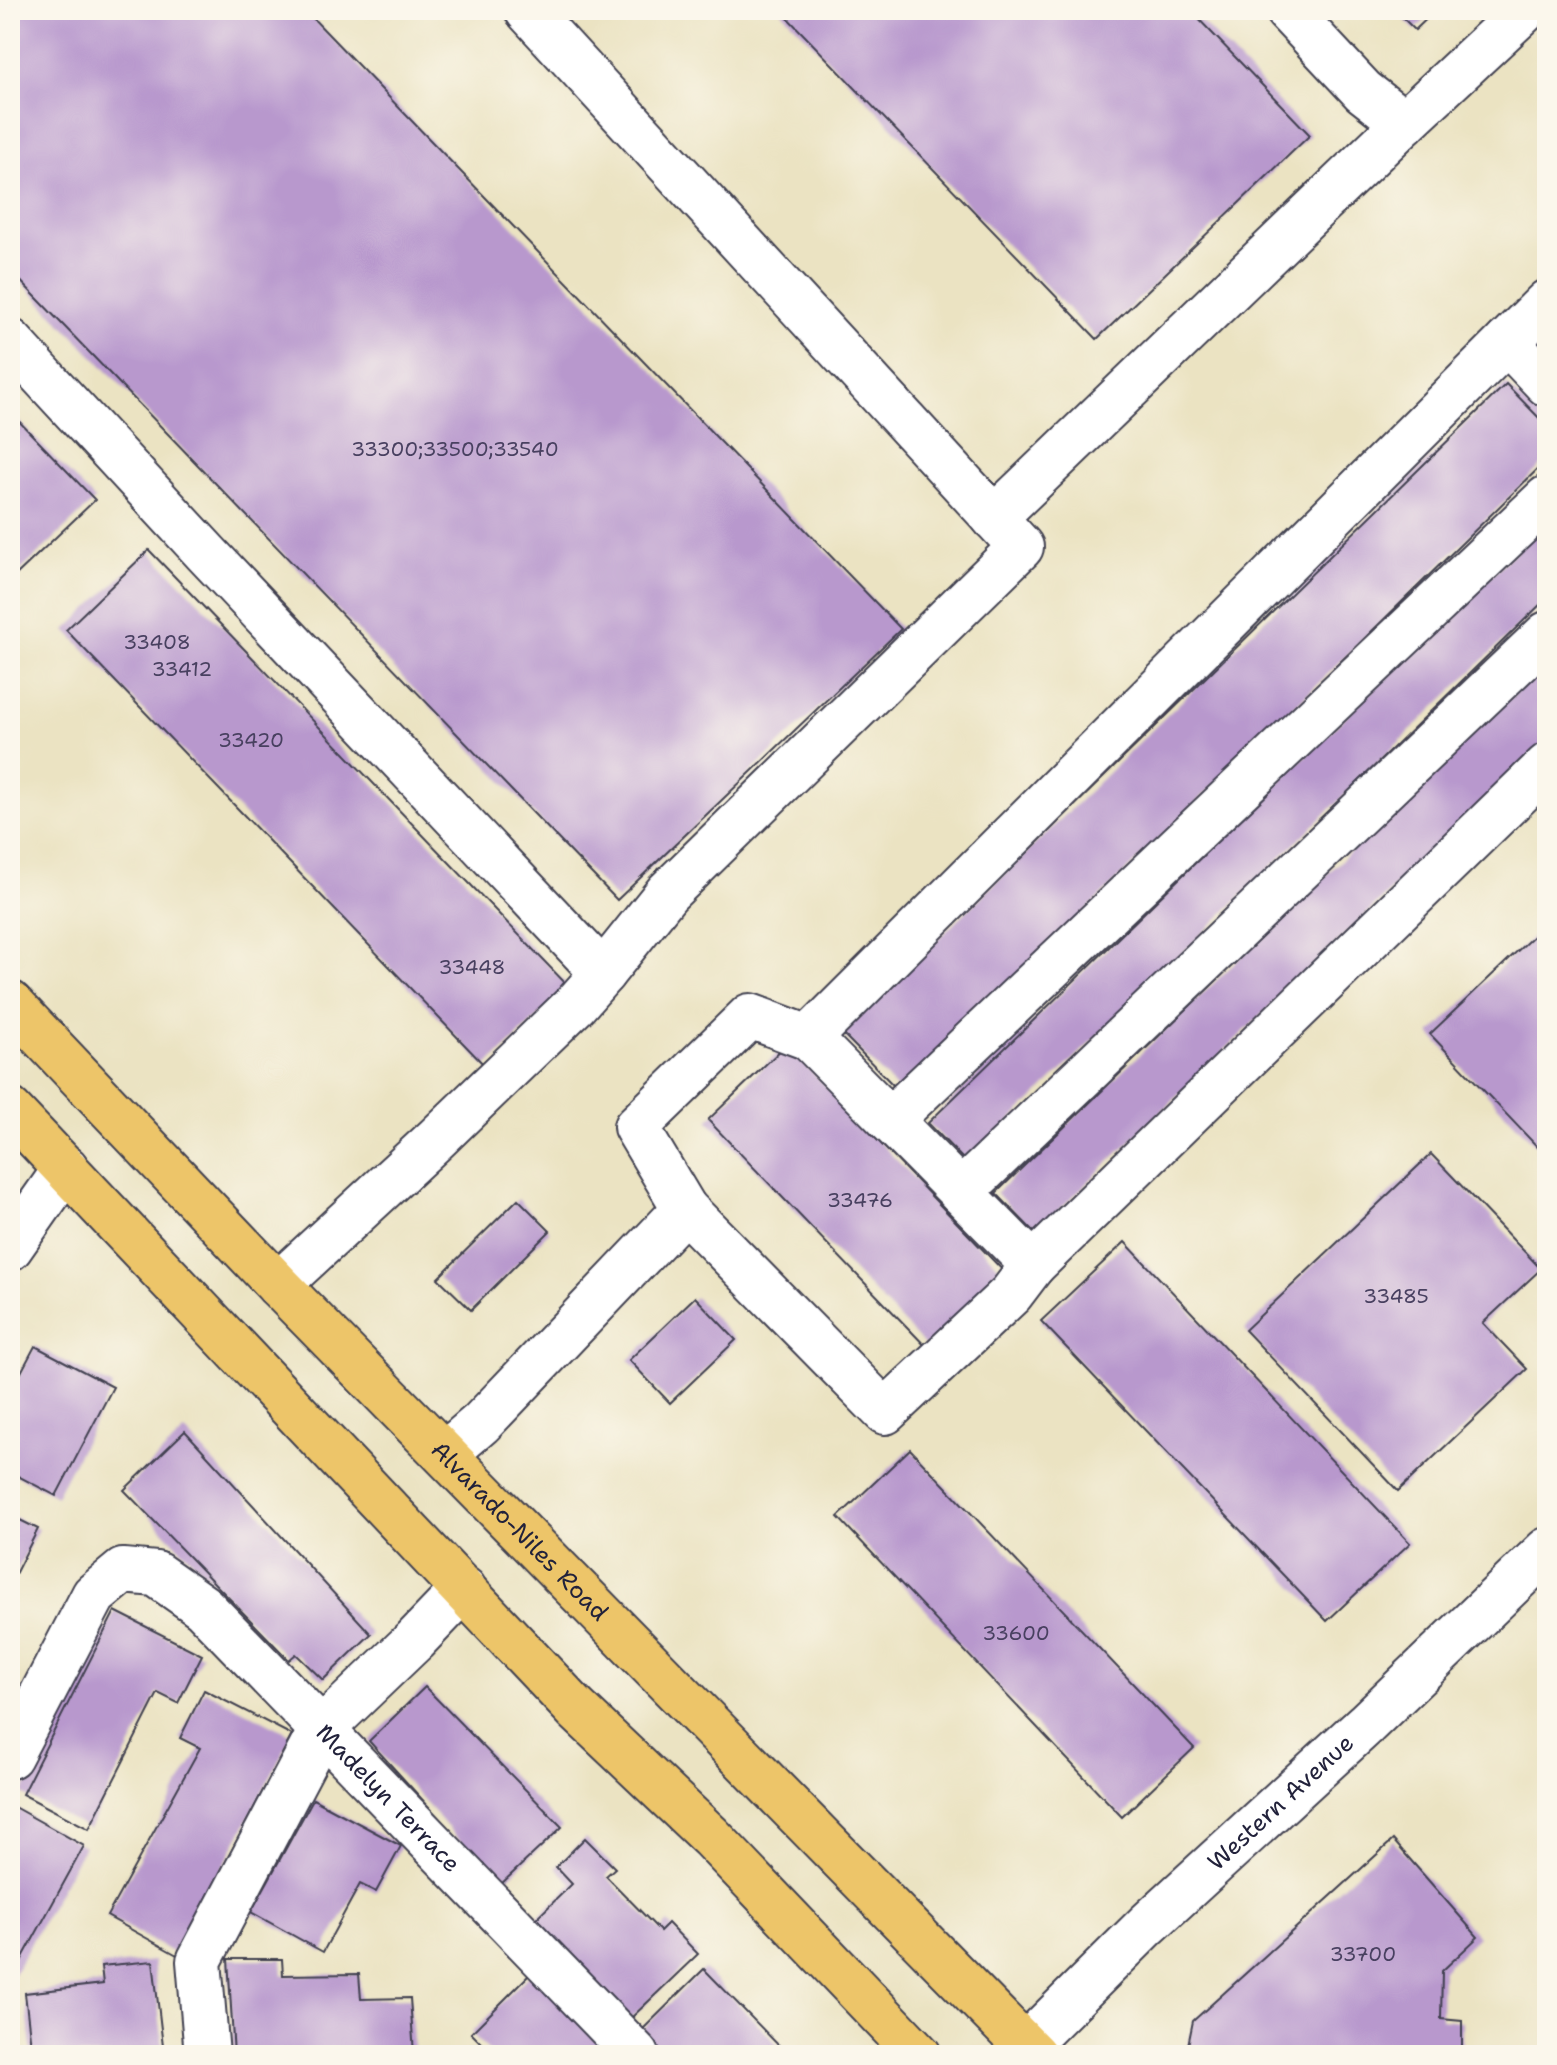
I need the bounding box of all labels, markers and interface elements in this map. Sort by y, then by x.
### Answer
house number: 33300;33500;33540 [351,436,559,462]
house number: 33408 [123,629,191,655]
house number: 33412 [152,656,212,682]
house number: 33420 [218,727,284,753]
house number: 33448 [439,954,505,980]
house number: 33476 [827,1187,893,1213]
house number: 33485 [1363,1283,1429,1309]
street label: Alvarado-Niles Road [424,1434,615,1628]
house number: 33600 [982,1620,1050,1646]
street label: Madelyn Terrace [309,1717,468,1879]
street label: Western Avenue [1201,1727,1361,1878]
house number: 33700 [1330,1941,1396,1967]

